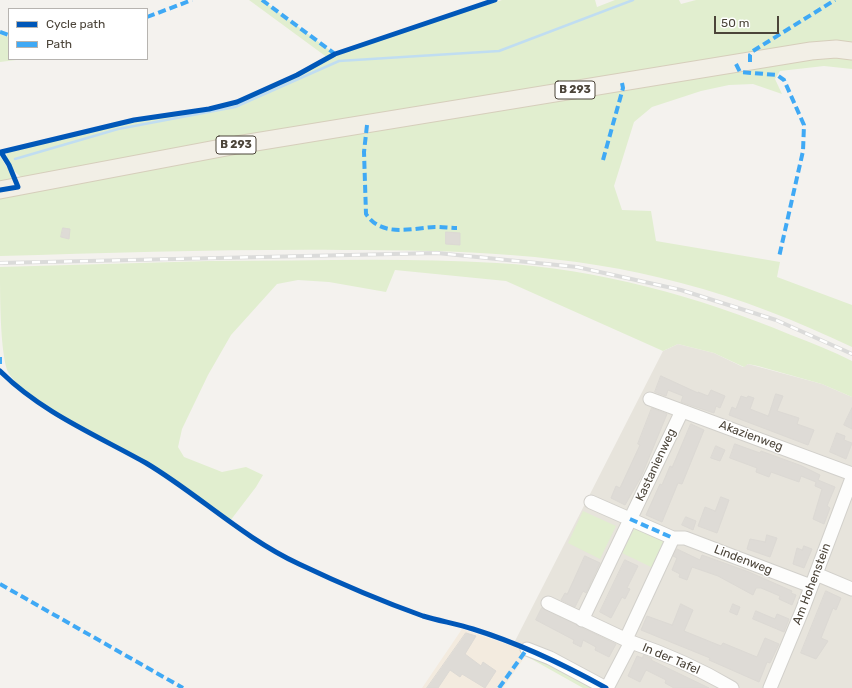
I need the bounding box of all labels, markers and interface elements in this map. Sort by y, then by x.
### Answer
legend [8,8,148,60]
scale bar [716,8,781,34]
text: 50 m [721,16,749,30]
text: Cycle path [46,17,105,31]
text: Path [46,37,72,51]
road number: B 293 [555,81,595,99]
road number: B 293 [216,136,256,154]
street label: Akazienweg [717,418,785,454]
street label: Kastanienweg [633,426,679,504]
street label: Am Hohenstein [790,541,834,627]
street label: Lindenweg [712,542,774,578]
street label: In der Tafel [640,640,702,678]

